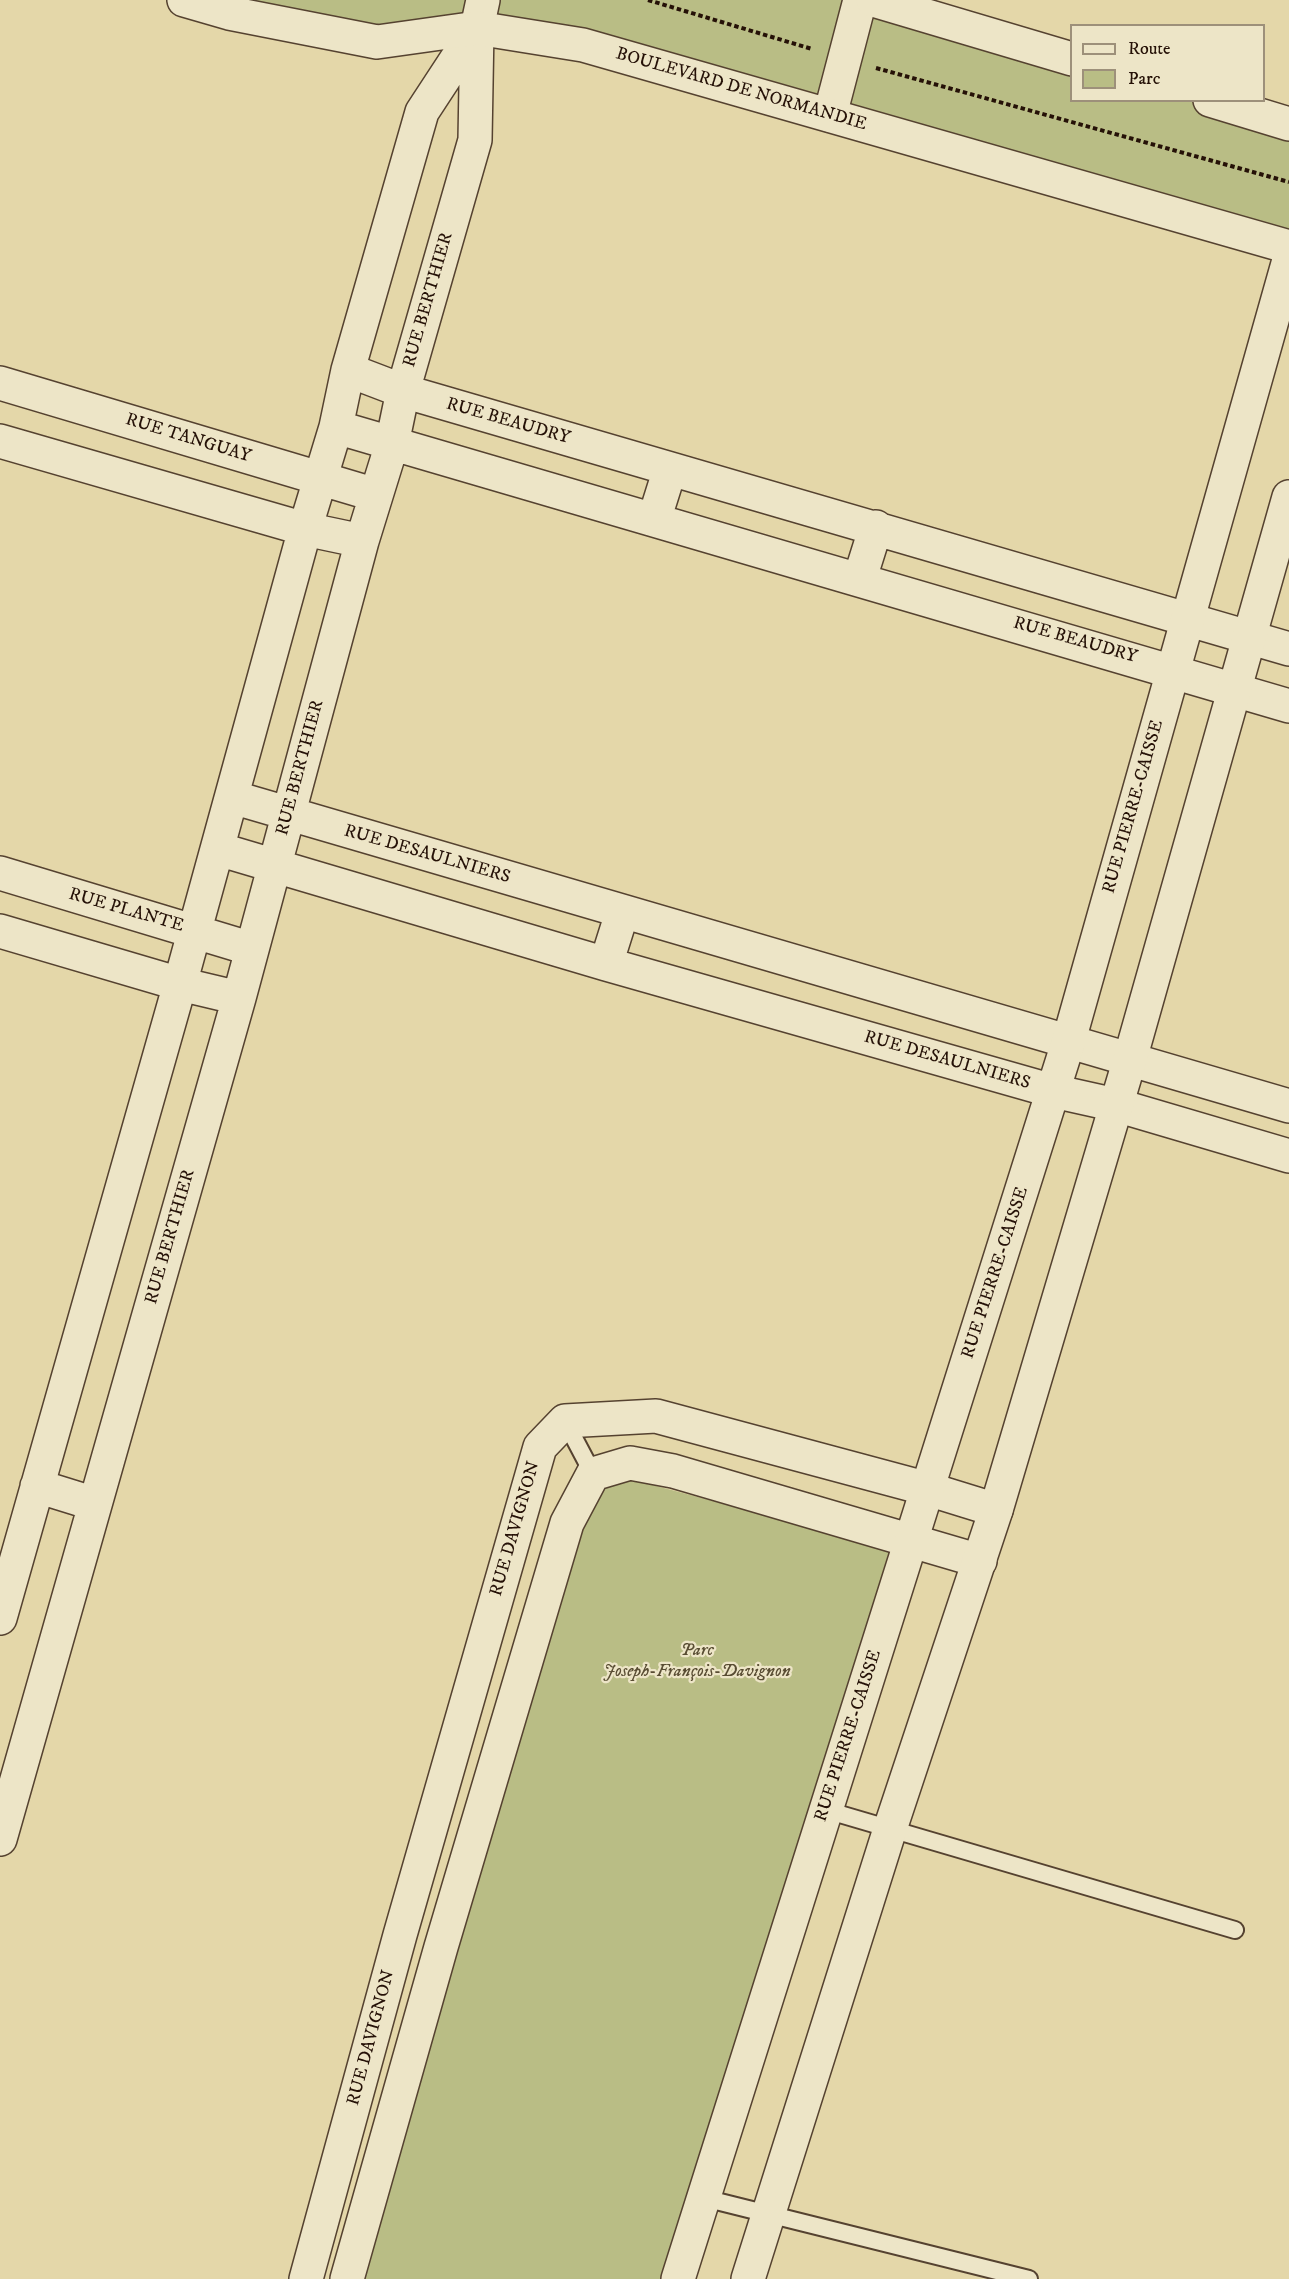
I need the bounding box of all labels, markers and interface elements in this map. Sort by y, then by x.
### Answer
legend [1070,24,1265,102]
text: Route [1128,38,1171,60]
street label: BOULEVARD DE NORMANDIE [613,44,869,136]
text: Parc [1128,68,1160,90]
street label: RUE BERTHIER [399,230,459,370]
street label: RUE BEAUDRY [444,394,572,450]
street label: RUE TANGUAY [123,410,253,468]
street label: RUE BEAUDRY [1011,613,1139,669]
street label: RUE BERTHIER [273,698,329,838]
street label: RUE PIERRE-CAISSE [1099,718,1169,896]
street label: RUE DESAULNIERS [341,821,513,889]
street label: RUE PLANTE [66,884,186,938]
street label: RUE DESAULNIERS [861,1027,1033,1095]
street label: RUE BERTHIER [141,1167,201,1307]
street label: RUE PIERRE-CAISSE [958,1184,1034,1362]
street label: RUE DAVIGNON [486,1459,546,1599]
park label: Parc Joseph-François-Davignon [603,1640,791,1682]
street label: RUE PIERRE-CAISSE [811,1647,887,1825]
street label: RUE DAVIGNON [344,1968,400,2108]

